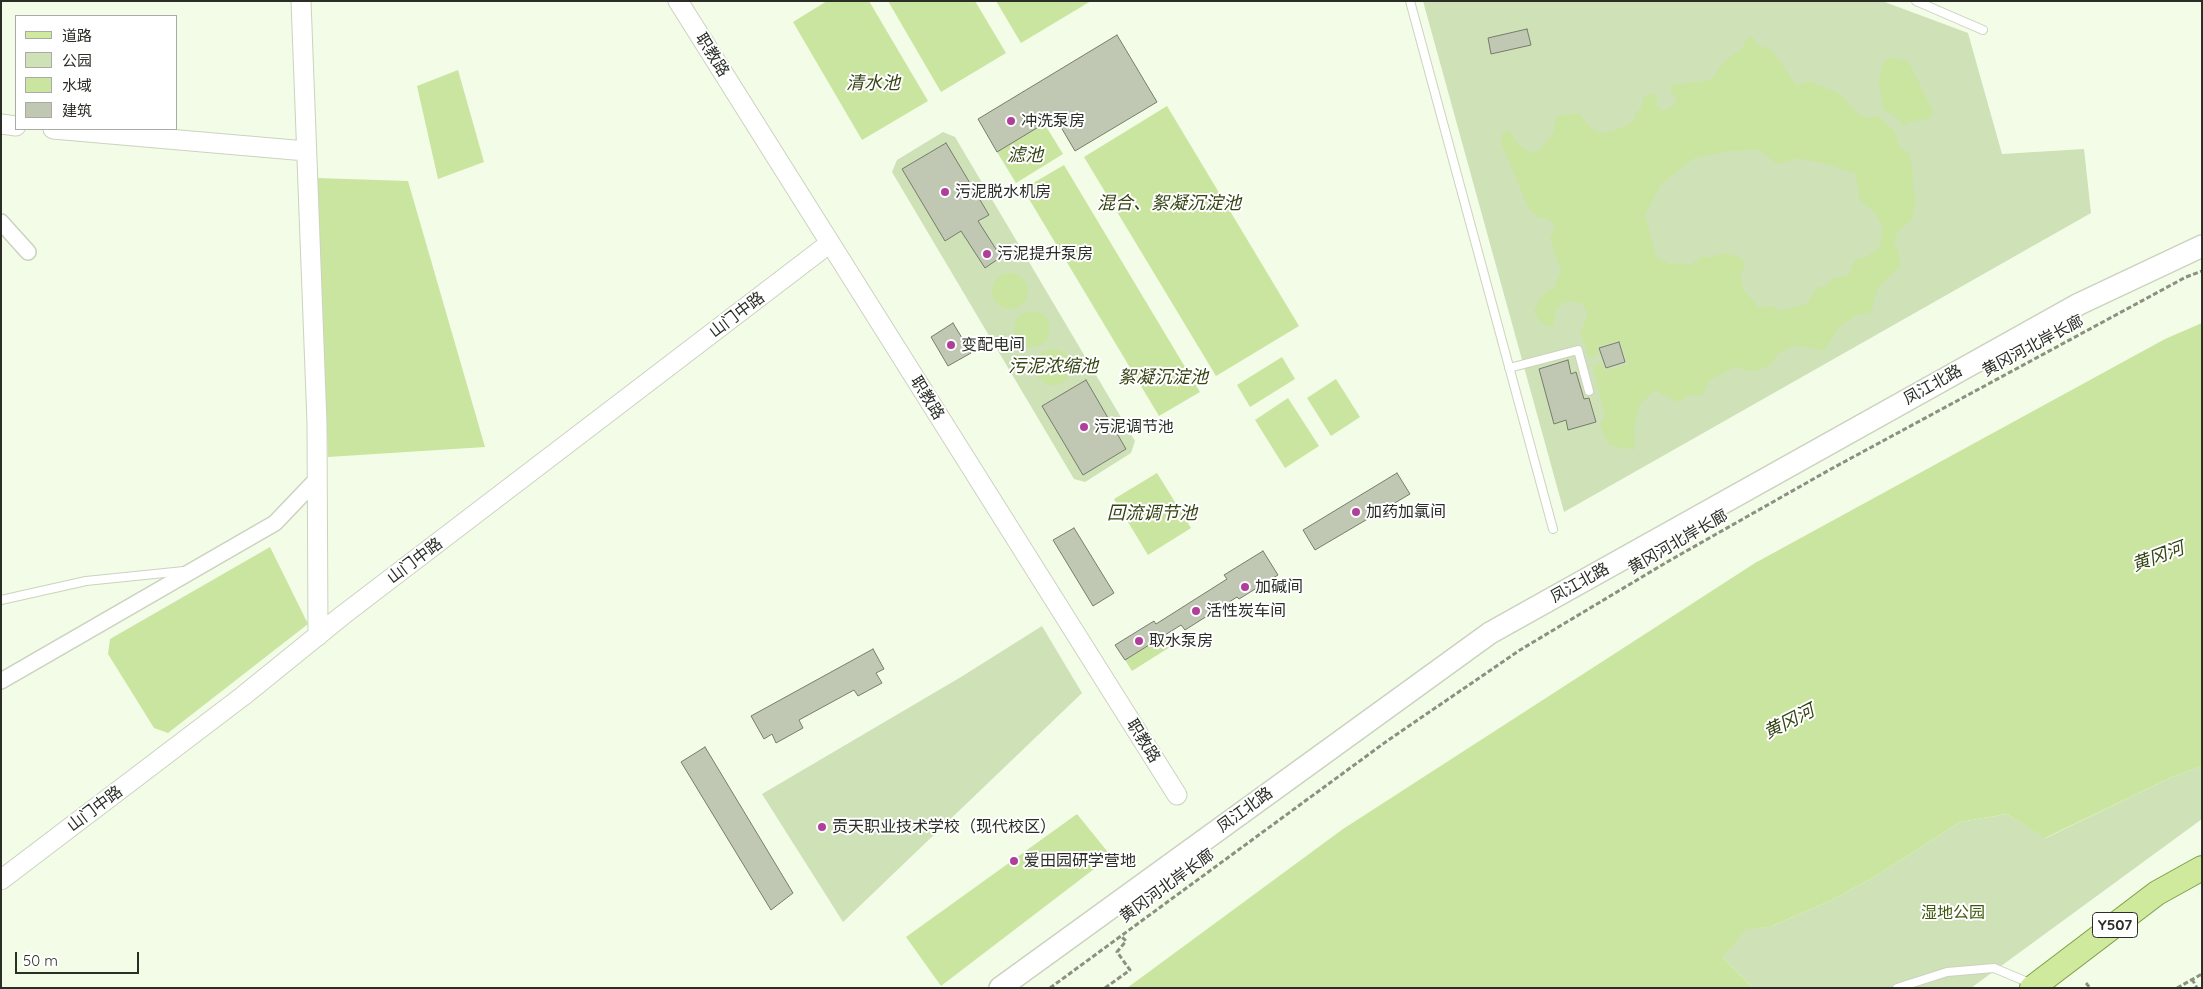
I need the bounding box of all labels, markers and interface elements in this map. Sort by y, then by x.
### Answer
legend [15,15,178,130]
text: 道路 [62,26,92,45]
street label: 职教路 [691,30,733,80]
text: 公园 [62,51,92,70]
water label: 清水池 [846,73,900,95]
text: 水域 [62,76,92,95]
text: 建筑 [62,101,92,120]
place label: 冲洗泵房 [1021,111,1085,131]
marker: 冲洗泵房 [1005,115,1017,127]
water label: 滤池 [1007,145,1043,167]
place label: 污泥脱水机房 [955,182,1051,202]
marker: 污泥脱水机房 [939,186,951,198]
water label: 混合、絮凝沉淀池 [1097,193,1241,215]
place label: 污泥提升泵房 [997,244,1093,264]
marker: 污泥提升泵房 [981,248,993,260]
street label: 山门中路 [706,288,768,342]
street label: 黄冈河北岸长廊 [1979,311,2087,381]
place label: 变配电间 [961,335,1025,355]
marker: 变配电间 [945,339,957,351]
water label: 污泥浓缩池 [1008,356,1098,378]
street label: 凤江北路 [1900,361,1966,409]
water label: 絮凝沉淀池 [1118,367,1208,389]
street label: 职教路 [906,373,948,423]
place label: 污泥调节池 [1094,417,1174,437]
marker: 污泥调节池 [1078,421,1090,433]
place label: 加药加氯间 [1366,502,1446,522]
water label: 回流调节池 [1107,503,1197,525]
marker: 加药加氯间 [1350,506,1362,518]
street label: 黄冈河北岸长廊 [1625,506,1731,578]
street label: 山门中路 [384,534,446,588]
water label: 黄冈河 [2129,538,2187,576]
street label: 凤江北路 [1547,559,1613,607]
place label: 加碱间 [1255,577,1303,597]
marker: 加碱间 [1239,581,1251,593]
place label: 活性炭车间 [1206,601,1286,621]
marker: 活性炭车间 [1190,605,1202,617]
place label: 取水泵房 [1149,631,1213,651]
marker: 取水泵房 [1133,635,1145,647]
water label: 黄冈河 [1760,700,1818,744]
street label: 职教路 [1122,716,1164,766]
street label: 山门中路 [64,782,126,836]
street label: 凤江北路 [1213,783,1277,837]
place label: 贡天职业技术学校（现代校区） [832,817,1056,837]
marker: 贡天职业技术学校（现代校区） [816,821,828,833]
street label: 黄冈河北岸长廊 [1116,845,1218,927]
place label: 爱田园研学营地 [1024,851,1136,871]
marker: 爱田园研学营地 [1008,855,1020,867]
park label: 湿地公园 [1921,903,1985,923]
road number: Y507 [2092,912,2138,938]
scale bar [18,942,141,974]
text: 50 m [23,951,58,970]

